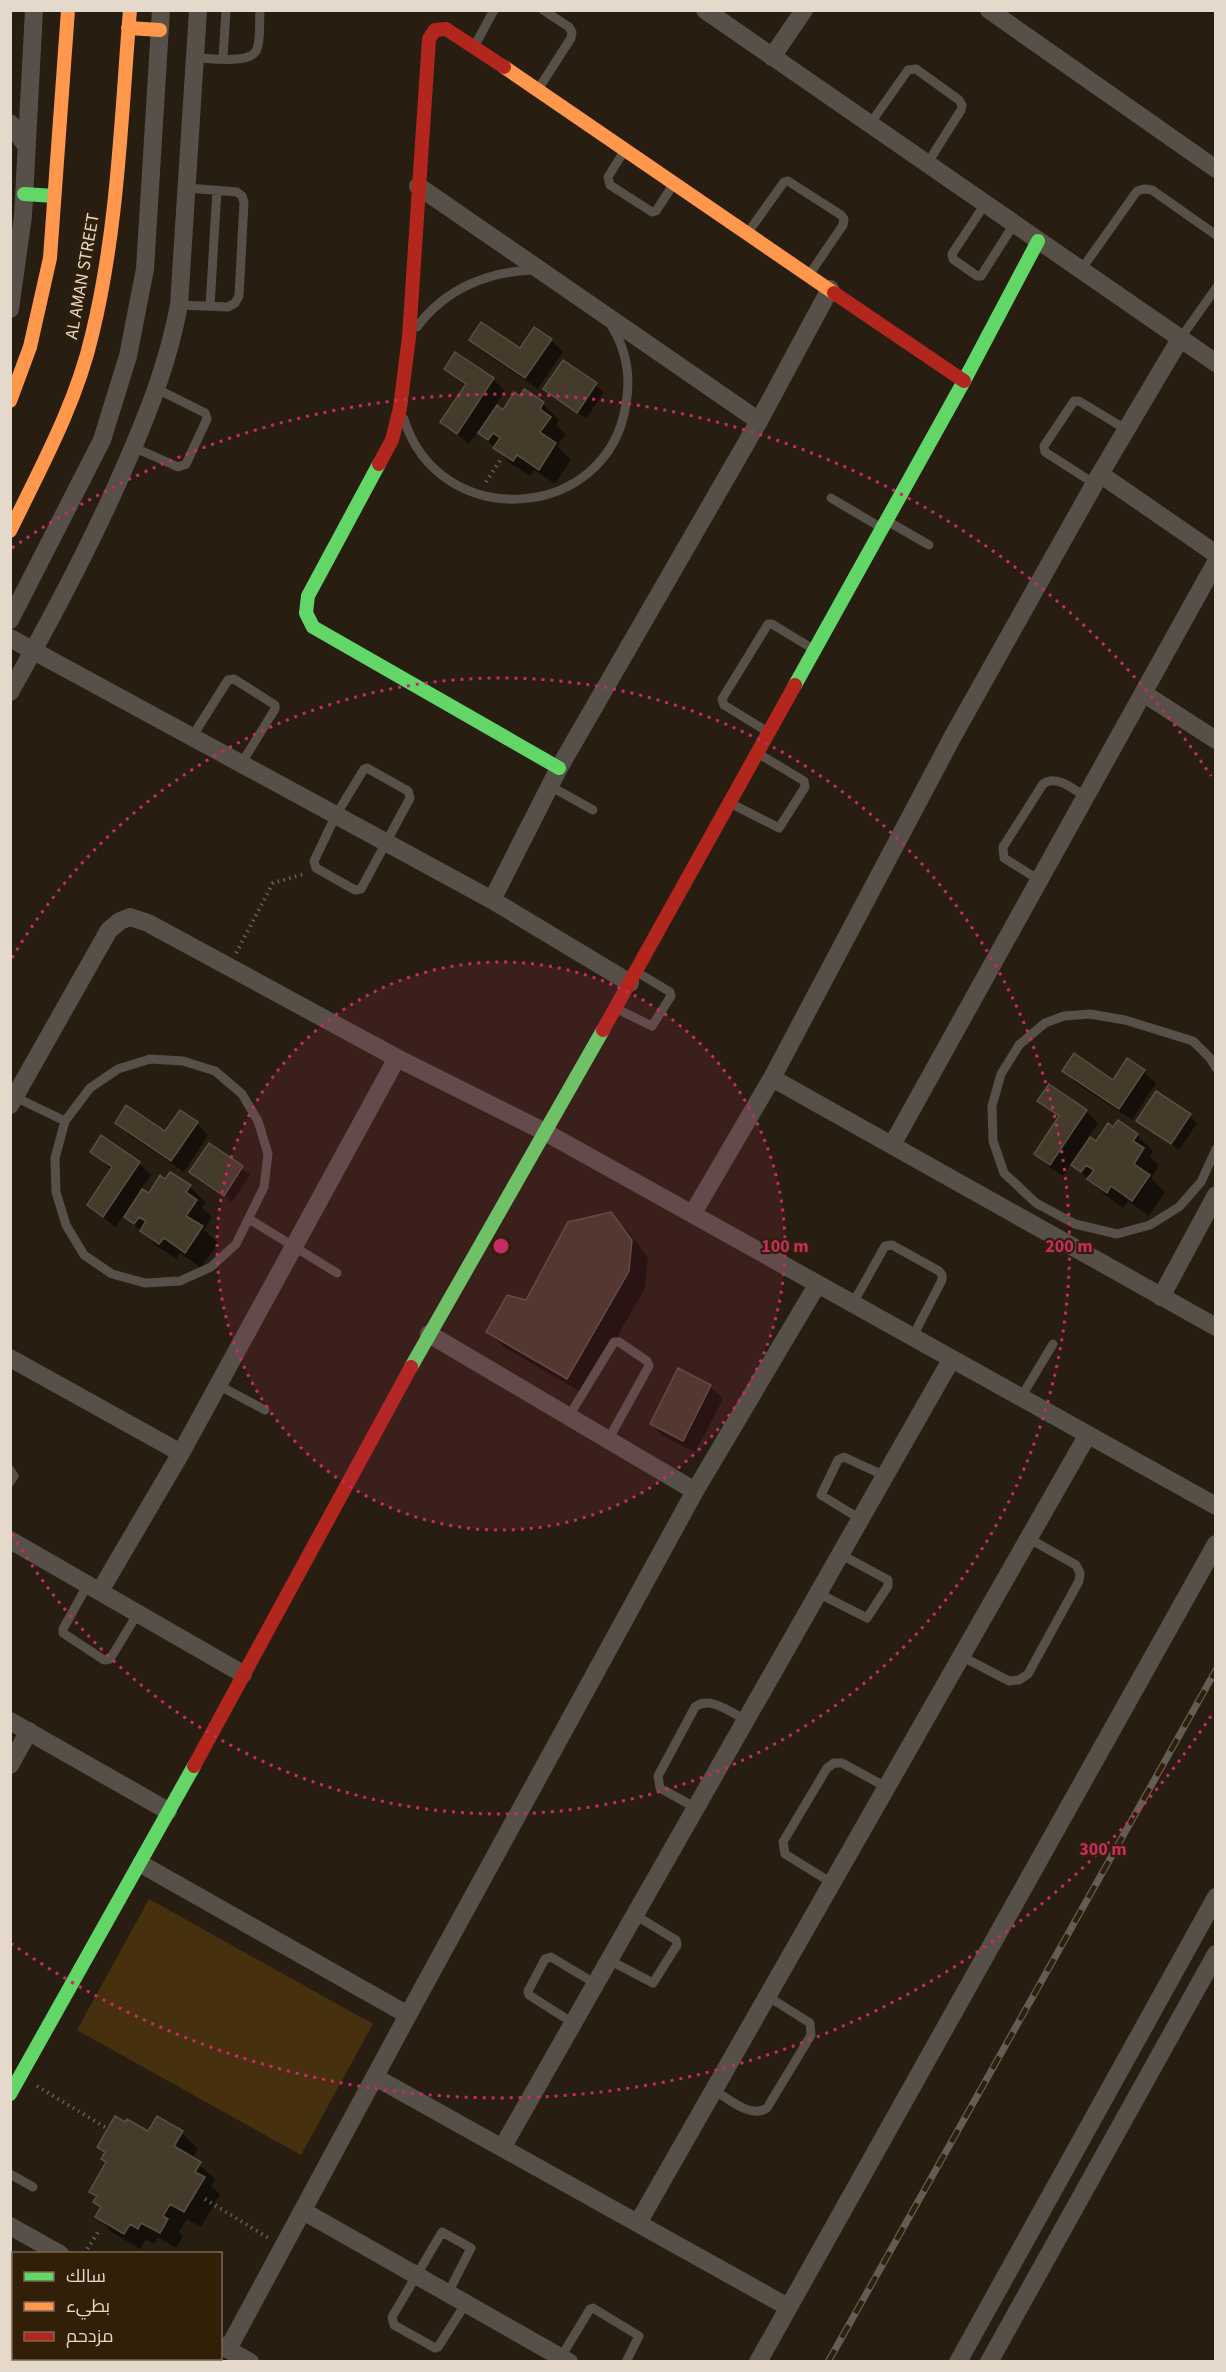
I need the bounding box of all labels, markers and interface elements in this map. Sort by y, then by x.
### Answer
street label: AL AMAN STREET [59,211,106,341]
text: 100 m [761,1234,809,1259]
text: 200 m [1045,1234,1093,1259]
centre of rings [491,1236,511,1256]
text: 300 m [1079,1837,1127,1862]
legend [12,2252,222,2360]
text: سالك [66,2264,106,2289]
text: بطيء [66,2294,110,2320]
text: مزدحم [66,2324,114,2349]

